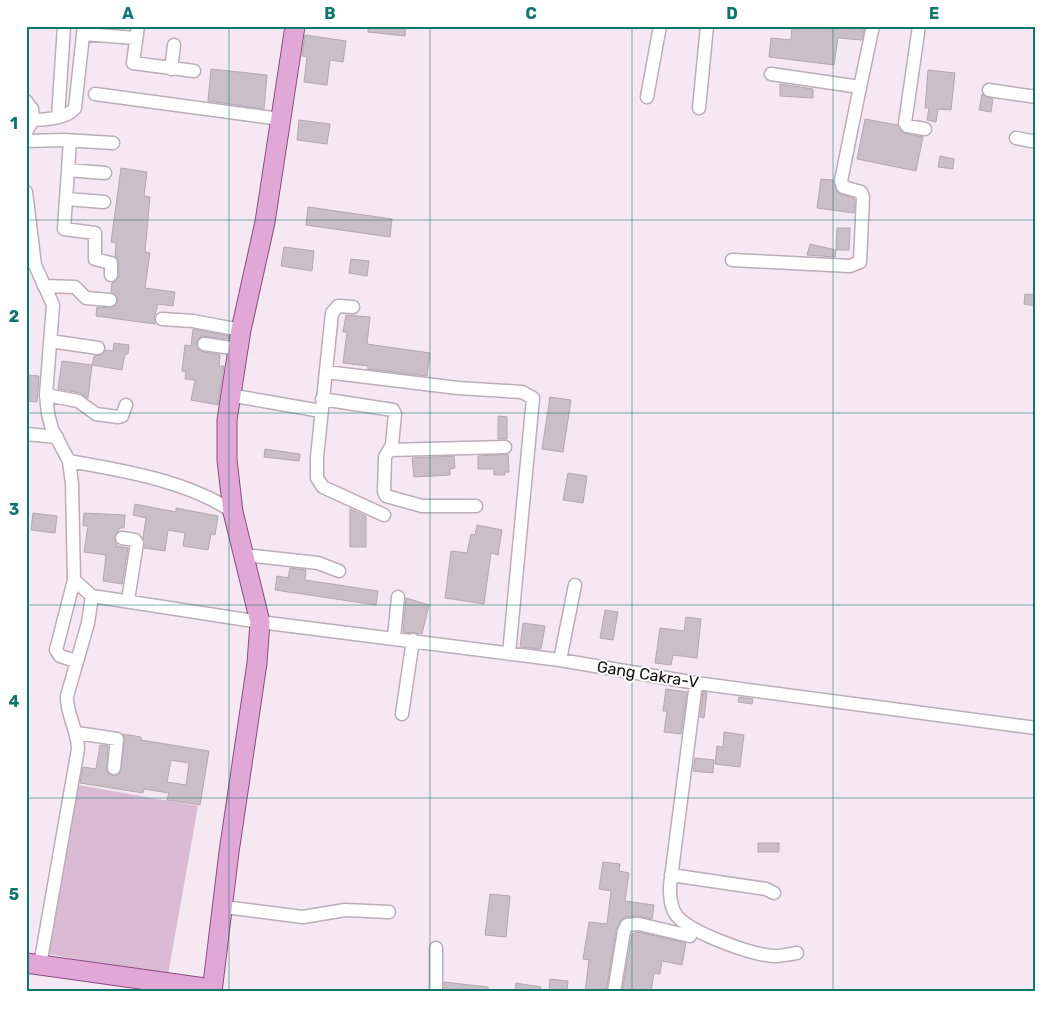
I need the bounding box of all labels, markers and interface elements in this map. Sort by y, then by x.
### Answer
text: A [122,4,134,23]
text: B [324,4,336,23]
text: C [525,4,537,23]
text: D [726,4,738,23]
text: E [929,4,939,23]
text: 1 [10,114,18,133]
text: 2 [9,307,19,326]
text: 3 [9,500,19,519]
street label: Gang Cakra-V [596,657,700,692]
text: 4 [9,692,20,711]
text: 5 [9,885,19,904]

